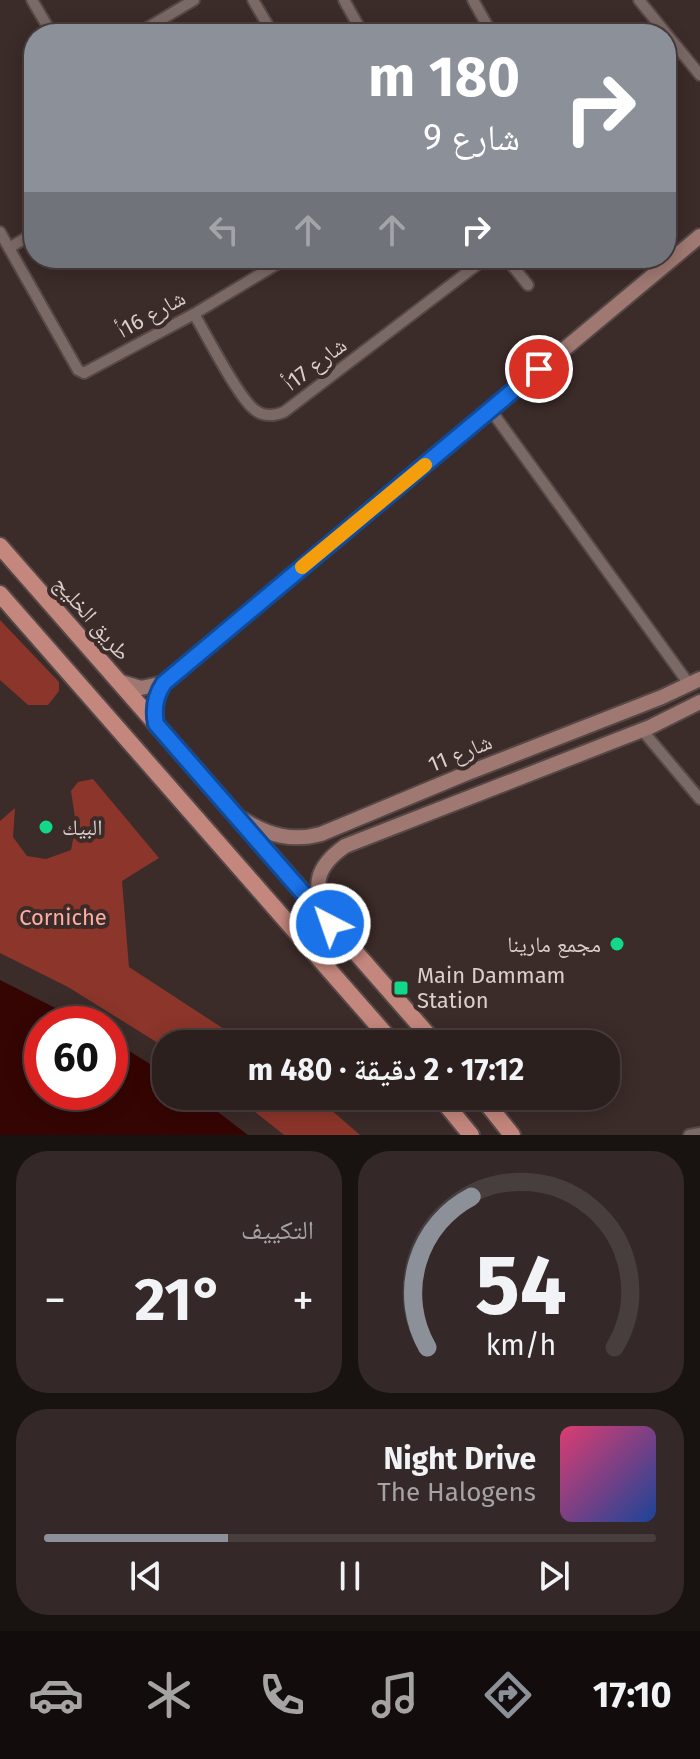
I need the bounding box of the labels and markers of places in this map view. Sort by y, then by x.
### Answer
pin [505,335,573,403]
place label: البيك [62,814,102,841]
marker: البيك [37,818,55,836]
place label: مجمع مارينا [507,931,601,958]
marker: مجمع مارينا [608,935,626,953]
place label: Main Dammam Station [417,962,565,1014]
marker: Main Dammam Station [392,979,410,997]

